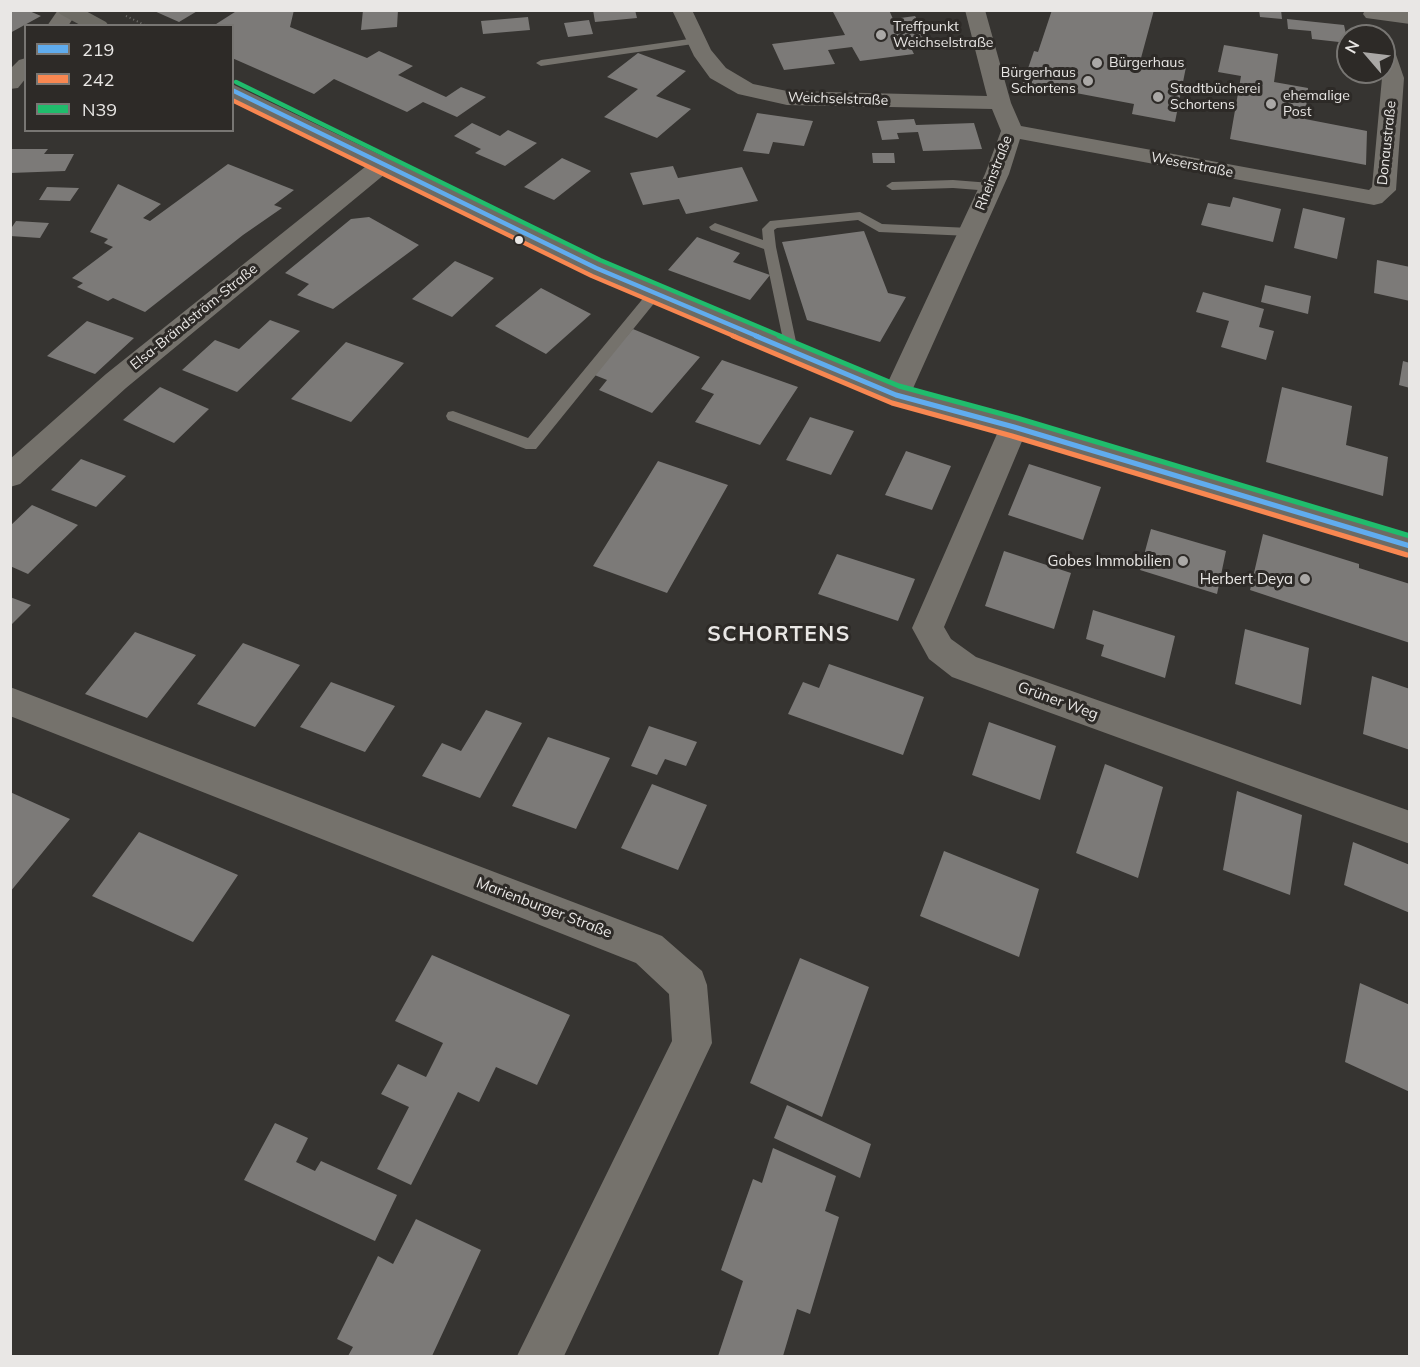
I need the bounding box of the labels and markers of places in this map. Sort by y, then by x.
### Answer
place label: Treffpunkt Weichselstraße [893,19,993,51]
marker: Treffpunkt Weichselstraße [874,28,888,42]
place label: Bürgerhaus [1109,55,1184,71]
marker: Bürgerhaus [1090,56,1104,70]
place label: Bürgerhaus Schortens [1001,65,1076,98]
marker: Bürgerhaus Schortens [1081,74,1095,88]
place label: Stadtbücherei Schortens [1170,81,1260,114]
place label: ehemalige Post [1283,88,1350,120]
marker: Stadtbücherei Schortens [1151,90,1165,104]
marker: ehemalige Post [1264,97,1278,111]
unlabelled marker [513,234,525,246]
place label: Gobes Immobilien [1048,552,1171,570]
marker: Gobes Immobilien [1176,554,1190,568]
place label: Herbert Deya [1200,570,1293,588]
marker: Herbert Deya [1298,572,1312,586]

